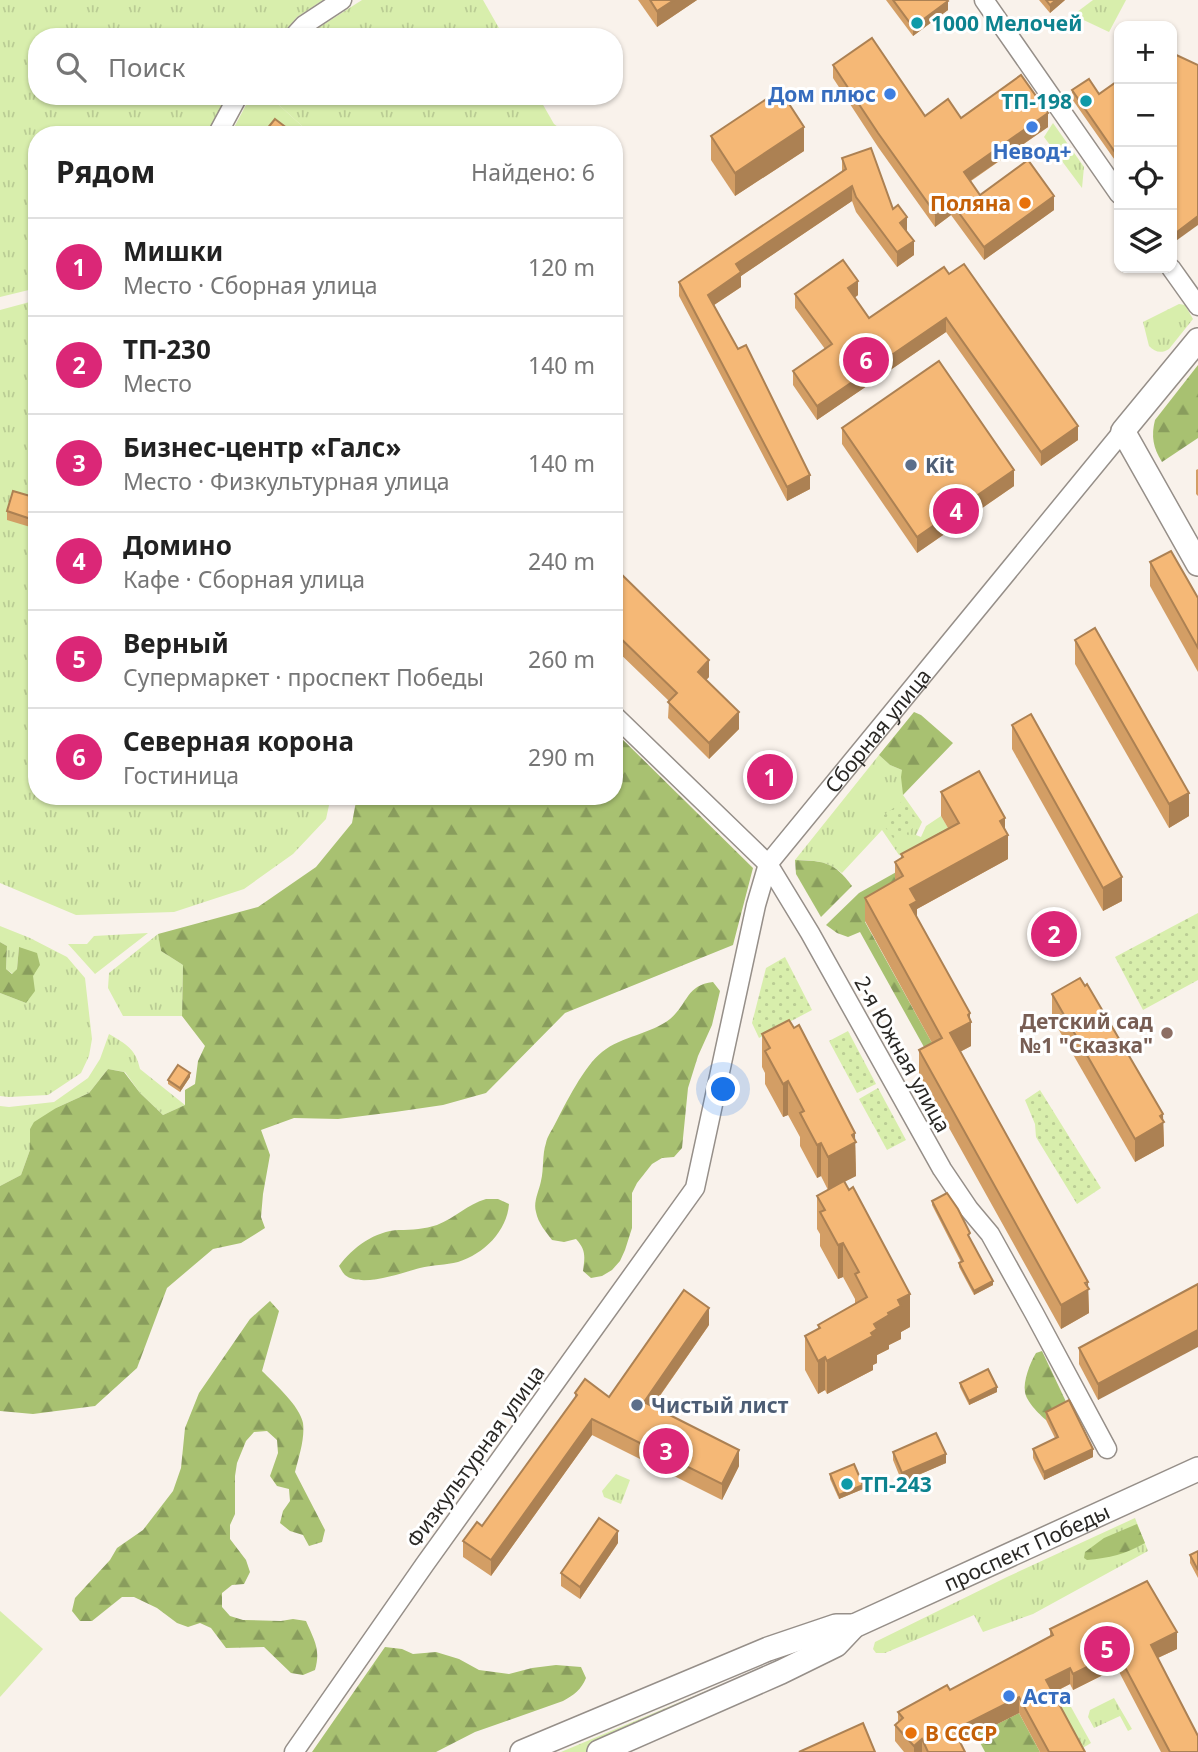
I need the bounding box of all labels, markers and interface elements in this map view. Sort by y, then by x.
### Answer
place label: 1000 Мелочей [931,9,1082,37]
marker: 1000 Мелочей [909,15,925,31]
map controls [1114,21,1177,273]
button: + [1114,21,1177,84]
search box [28,28,623,105]
icon: search [52,48,90,86]
text: Поиск [108,49,185,85]
place label: Дом плюс [768,80,876,108]
button: − [1114,84,1177,147]
marker: Дом плюс [882,86,898,102]
place label: ТП-198 [1001,87,1072,115]
marker: ТП-198 [1078,93,1094,109]
marker: Невод+ [1024,119,1040,135]
place label: Невод+ [992,137,1072,165]
button: locate [1114,147,1177,210]
text: Рядом [56,151,155,192]
text: Найдено: 6 [471,156,595,188]
place label: Поляна [930,189,1011,217]
marker: Поляна [1017,195,1033,211]
button: layers [1114,210,1177,273]
text: Мишки [123,233,223,269]
text: 1 [72,251,86,283]
text: 120 m [528,251,595,283]
text: Место · Сборная улица [123,269,378,301]
text: ТП-230 [123,331,211,367]
pin: 6 [843,334,889,386]
text: 2 [72,349,86,381]
text: 140 m [528,349,595,381]
text: Место [123,367,192,399]
text: Бизнес-центр «Галс» [123,429,401,465]
text: 3 [72,447,86,479]
text: 140 m [528,447,595,479]
place label: Kit [925,451,954,479]
marker: Kit [903,457,919,473]
text: Место · Физкультурная улица [123,465,450,497]
pin: 4 [933,485,979,537]
text: Домино [123,527,232,563]
text: 4 [72,545,86,577]
text: 240 m [528,545,595,577]
text: Кафе · Сборная улица [123,563,365,595]
text: Верный [123,625,229,661]
text: 5 [72,643,86,675]
text: 260 m [528,643,595,675]
text: Супермаркет · проспект Победы [123,661,484,693]
street label: Сборная улица [818,662,937,798]
text: Северная корона [123,723,354,759]
text: 6 [72,741,86,773]
text: 290 m [528,741,595,773]
pin: 1 [747,751,793,803]
text: Гостиница [123,759,239,791]
pin: 2 [1031,908,1077,960]
street label: 2-я Южная улица [848,971,958,1137]
place label: Детский сад №1 "Сказка" [1020,1007,1154,1059]
marker: Детский сад №1 "Сказка" [1159,1025,1175,1041]
your location [706,1072,740,1106]
street label: Физкультурная улица [399,1359,551,1553]
place label: Чистый лист [651,1391,789,1419]
marker: Чистый лист [629,1397,645,1413]
pin: 3 [643,1425,689,1477]
place label: ТП-243 [861,1470,932,1498]
marker: ТП-243 [839,1476,855,1492]
street label: проспект Победы [939,1497,1114,1597]
pin: 5 [1084,1623,1130,1675]
place label: Аста [1023,1682,1071,1710]
marker: Аста [1001,1688,1017,1704]
place label: В СССР [925,1719,997,1747]
marker: В СССР [903,1725,919,1741]

